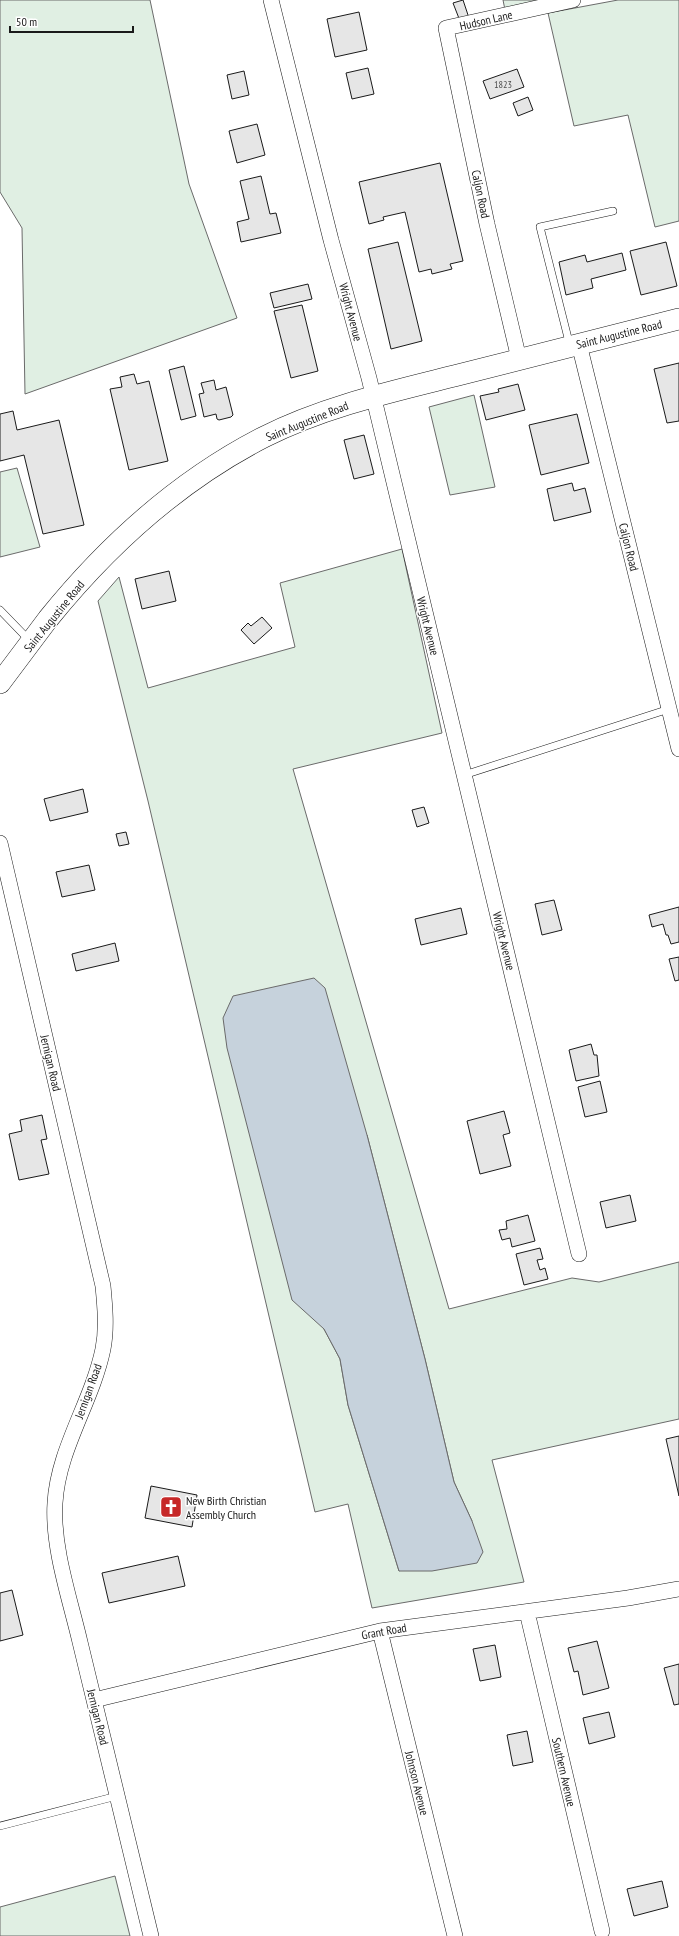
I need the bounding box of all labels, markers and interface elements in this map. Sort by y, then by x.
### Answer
street label: Hudson Lane [458,7,514,33]
scale bar [10,8,133,34]
text: 50 m [16,14,37,29]
house number: 1823 [494,78,512,91]
street label: Caljon Road [469,168,493,220]
street label: Wright Avenue [336,281,366,343]
street label: Saint Augustine Road [575,316,663,352]
street label: Saint Augustine Road [263,398,351,444]
street label: Caljon Road [616,521,642,573]
street label: Saint Augustine Road [21,577,87,655]
street label: Wright Avenue [413,595,443,657]
street label: Wright Avenue [489,910,519,972]
street label: Jernigan Road [37,1032,65,1093]
street label: Jernigan Road [71,1362,105,1421]
place label: New Birth Christian Assembly Church [186,1493,266,1522]
church icon: New Birth Christian Assembly Church [158,1494,184,1520]
street label: Grant Road [360,1620,408,1642]
street label: Jernigan Road [84,1686,112,1747]
street label: Southern Avenue [549,1736,579,1808]
street label: Johnson Avenue [402,1748,432,1817]

